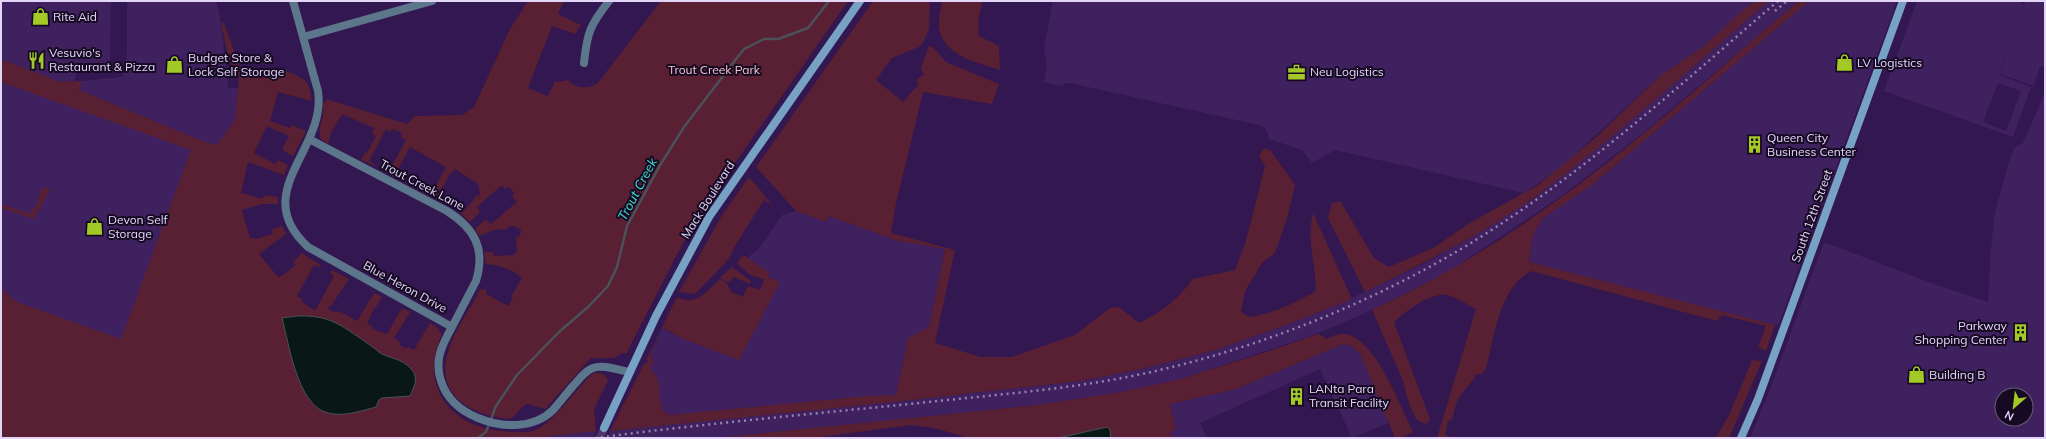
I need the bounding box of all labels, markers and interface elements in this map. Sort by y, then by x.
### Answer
shop icon: Rite Aid [30,7,50,27]
place label: Rite Aid [53,9,97,24]
place label: Vesuvio's Restaurant & Pizza [49,45,155,74]
restaurant icon: Vesuvio's Restaurant & Pizza [26,50,46,70]
place label: Budget Store & Lock Self Storage [188,50,284,79]
shop icon: LV Logistics [1834,53,1854,73]
shop icon: Budget Store & Lock Self Storage [165,55,185,75]
place label: LV Logistics [1857,55,1922,70]
park label: Trout Creek Park [668,62,761,77]
office icon: Neu Logistics [1287,62,1307,82]
place label: Neu Logistics [1310,64,1384,79]
place label: Queen City Business Center [1767,130,1857,159]
building icon: Queen City Business Center [1744,135,1764,155]
water label: Trout Creek [614,155,660,223]
street label: Trout Creek Lane [377,156,467,213]
street label: Mack Boulevard [678,158,738,241]
street label: South 12th Street [1788,167,1835,264]
place label: Devon Self Storage [108,212,169,241]
shop icon: Devon Self Storage [85,217,105,237]
street label: Blue Heron Drive [361,257,450,316]
place label: Parkway Shopping Center [1915,318,2008,347]
building icon: Parkway Shopping Center [2010,323,2030,343]
shop icon: Building B [1906,365,1926,385]
place label: Building B [1929,367,1985,382]
place label: LANta Para Transit Facility [1309,381,1389,410]
building icon: LANta Para Transit Facility [1286,386,1306,406]
north arrow [1994,387,2034,427]
text: N [2002,408,2016,424]

